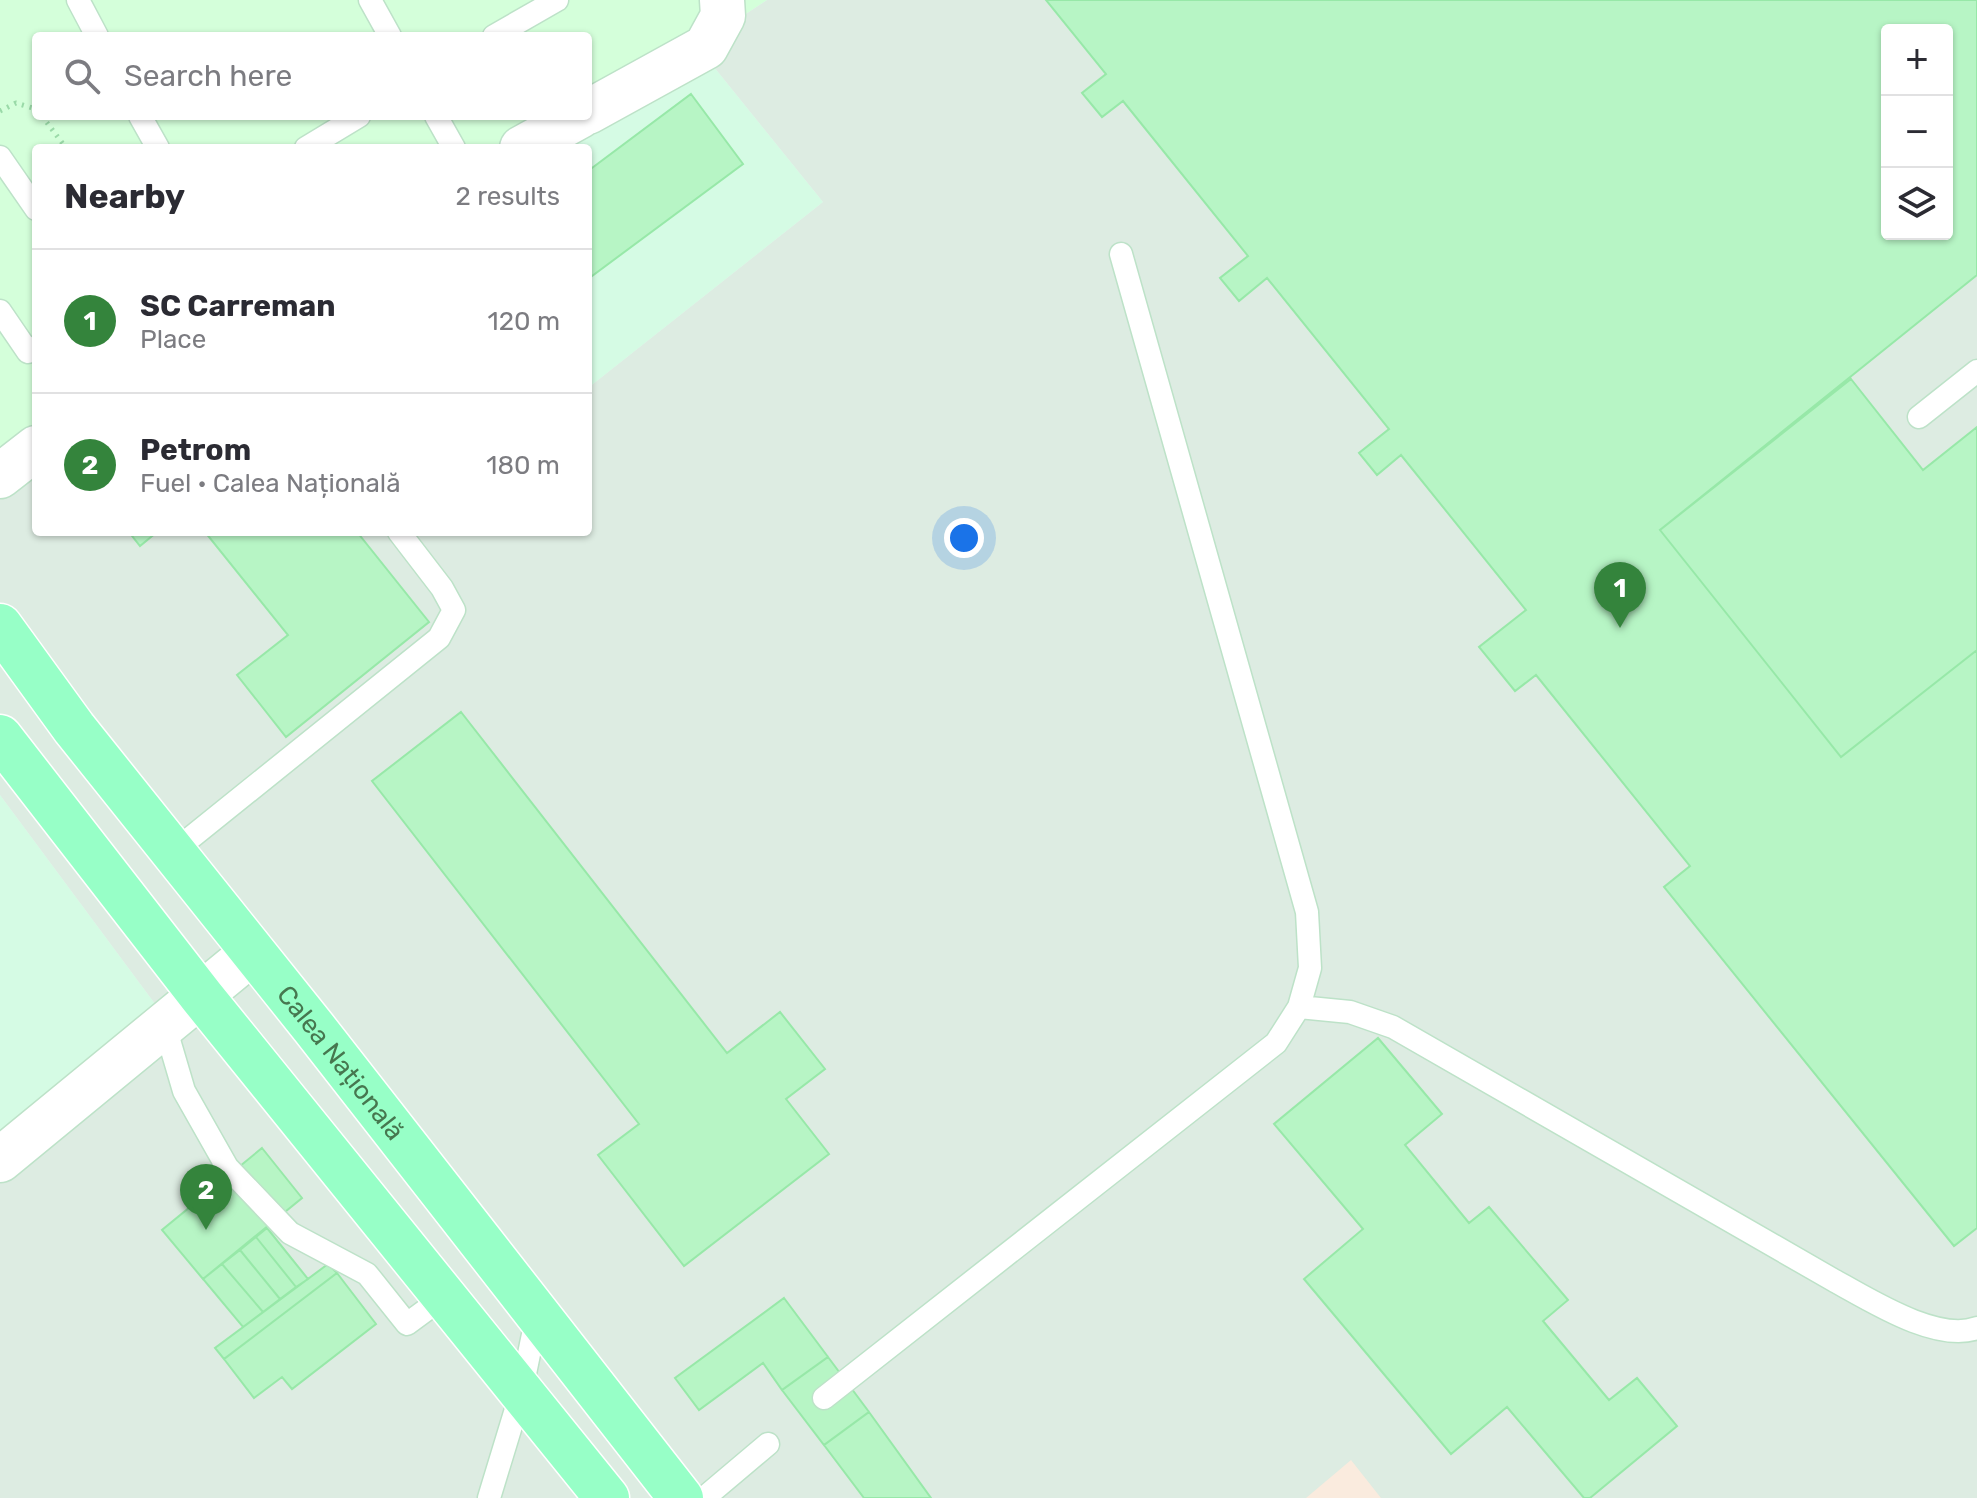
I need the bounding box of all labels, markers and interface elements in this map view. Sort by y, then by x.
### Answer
map controls [1881,24,1953,240]
button: + [1881,24,1953,96]
search box [32,32,592,120]
icon: search [60,54,104,98]
text: Search here [124,58,292,94]
button: − [1881,96,1953,168]
button: layers [1881,168,1953,240]
text: Nearby [64,176,185,217]
text: 2 results [456,181,560,212]
text: SC Carreman [140,288,336,324]
text: 1 [84,306,96,337]
text: 120 m [488,306,560,337]
text: Place [140,324,206,355]
text: Petrom [140,432,251,468]
text: 2 [82,450,98,481]
text: 180 m [486,450,560,481]
text: Fuel · Calea Națională [140,468,401,499]
your location [944,518,984,558]
pin: 1 [1594,562,1646,628]
street label: Calea Națională [270,979,411,1146]
pin: 2 [180,1164,232,1230]

